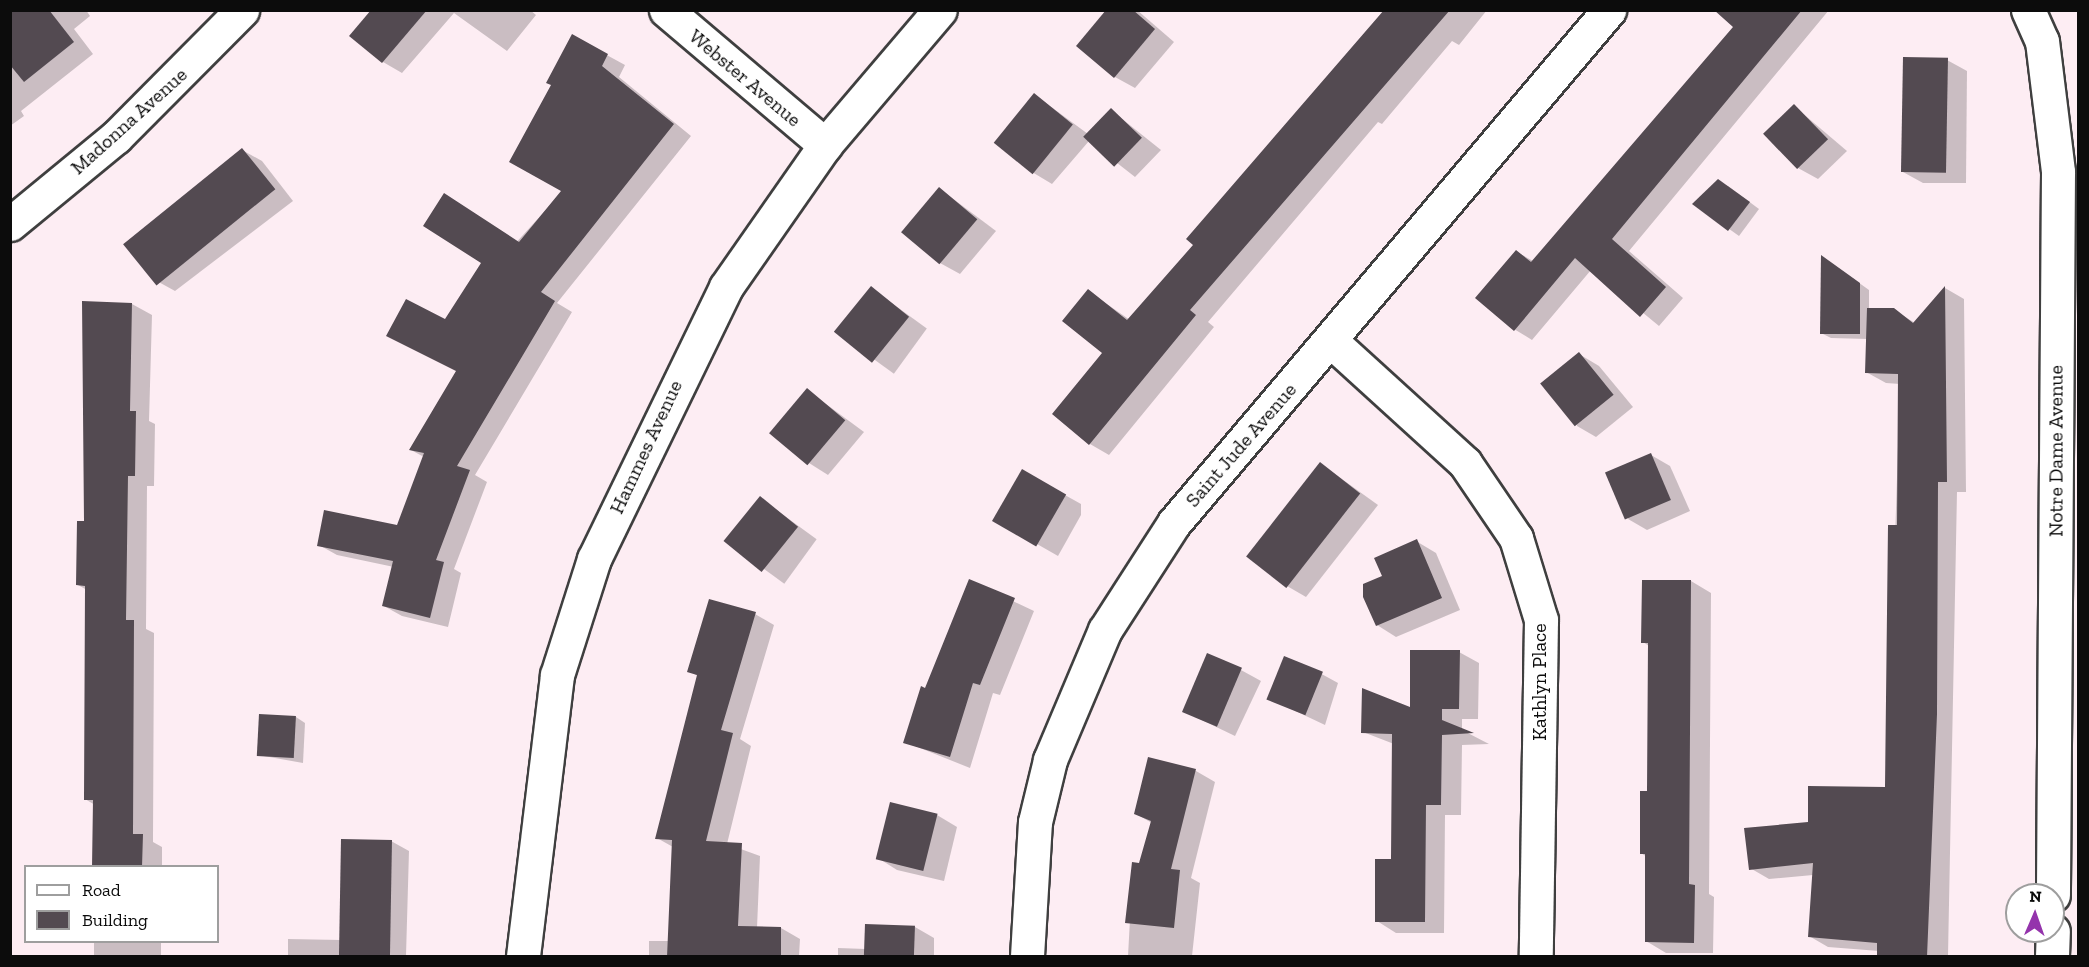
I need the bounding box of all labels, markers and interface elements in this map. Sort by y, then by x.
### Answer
street label: Webster Avenue [684,24,806,132]
street label: Madonna Avenue [66,62,192,180]
street label: Notre Dame Avenue [2044,365,2068,537]
street label: Hammes Avenue [604,376,688,518]
street label: Saint Jude Avenue [1180,378,1302,512]
street label: Kathlyn Place [1527,623,1551,741]
legend [24,865,219,943]
text: Road [82,879,121,901]
north arrow [2005,883,2065,943]
text: N [2029,887,2042,906]
text: Building [82,909,148,931]

